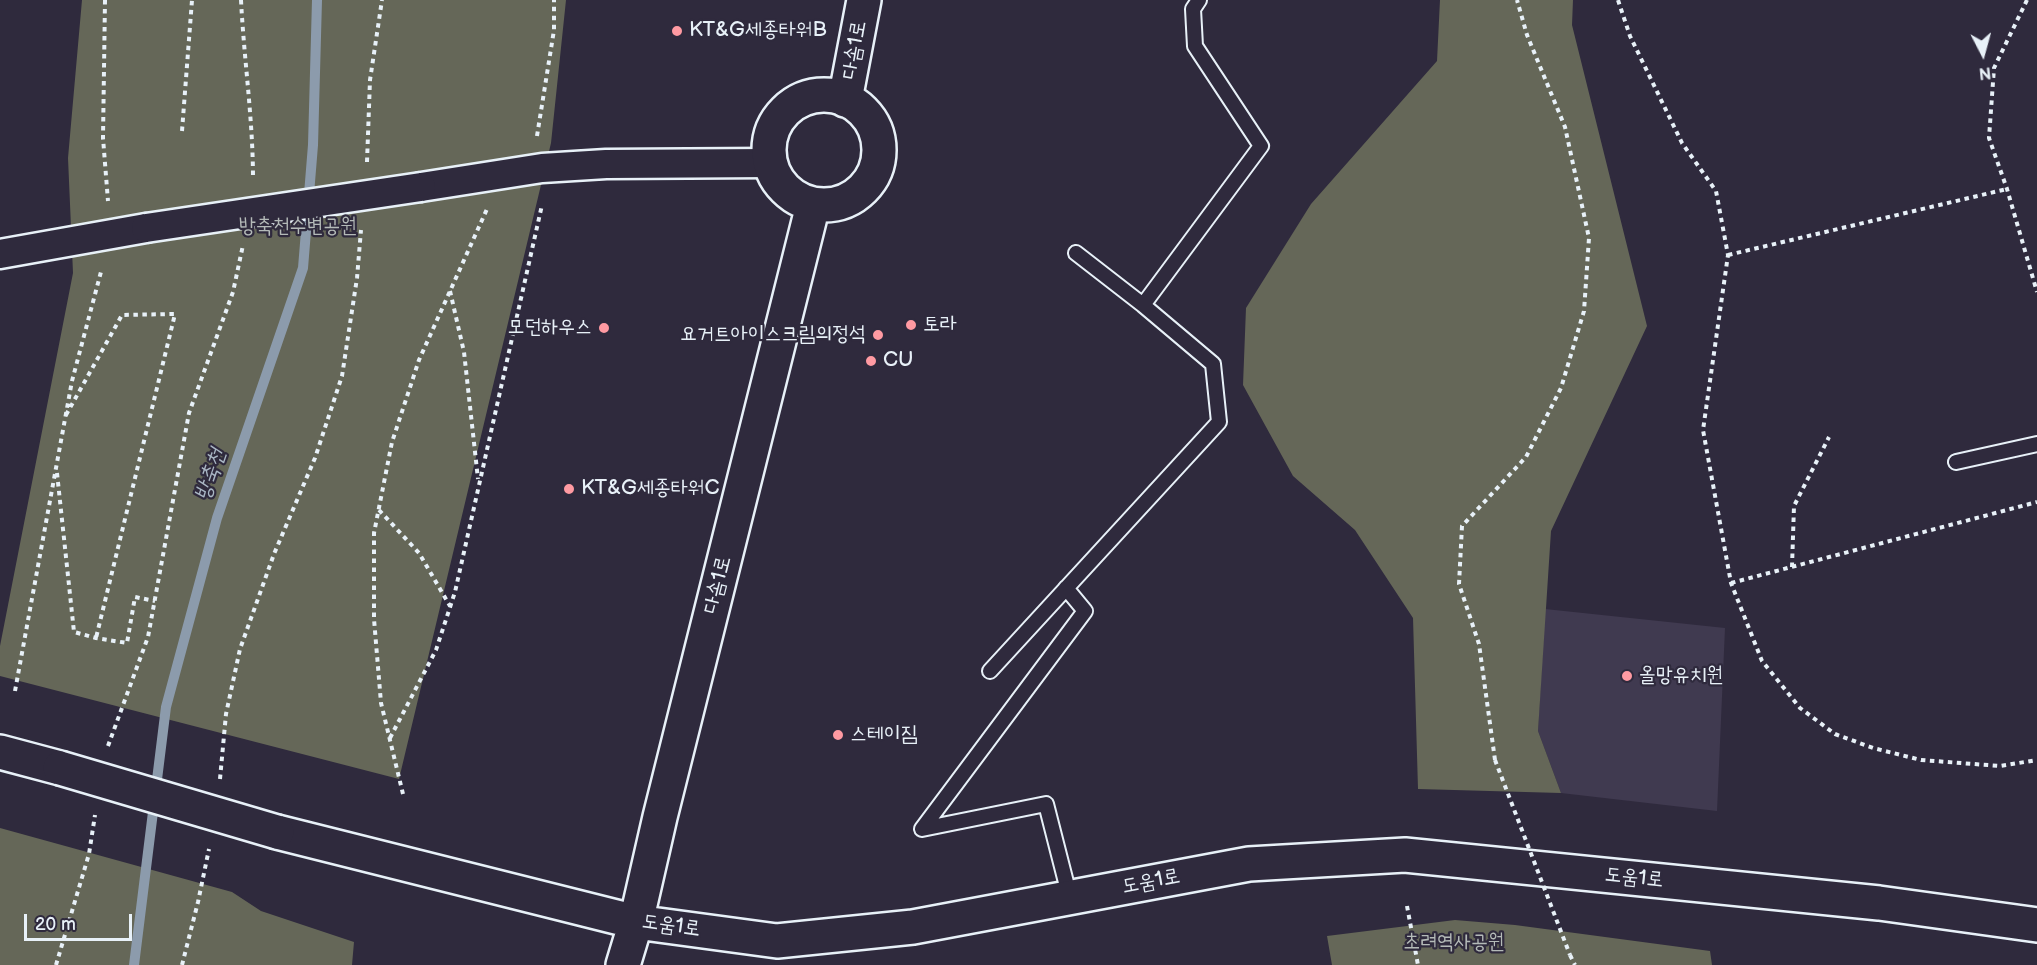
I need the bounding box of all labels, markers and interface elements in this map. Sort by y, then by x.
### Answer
place label: KT&G세종타워B [689,18,827,44]
street label: 다솜1로 [837,19,873,81]
marker: KT&G세종타워B [670,24,684,38]
north arrow [1953,24,2013,84]
text: N [1978,62,1992,82]
park label: 방축천수변공원 [239,214,357,240]
place label: 토라 [923,312,957,338]
place label: 모던하우스 [508,315,592,341]
marker: 토라 [904,318,918,332]
marker: 모던하우스 [597,321,611,335]
place label: 요거트아이스크림의정석 [680,322,866,348]
marker: 요거트아이스크림의정석 [871,328,885,342]
place label: CU [883,348,913,374]
marker: CU [864,354,878,368]
water label: 방축천 [190,446,232,504]
place label: KT&G세종타워C [581,476,719,502]
marker: KT&G세종타워C [562,482,576,496]
street label: 다솜1로 [699,553,737,617]
place label: 올망유치원 [1639,663,1723,689]
marker: 올망유치원 [1620,669,1634,683]
place label: 스테이짐 [850,722,918,748]
marker: 스테이짐 [831,728,845,742]
street label: 도움1로 [1603,862,1665,894]
street label: 도움1로 [1120,864,1182,900]
scale bar [27,902,135,940]
street label: 도움1로 [640,909,702,943]
text: 20 m [35,914,76,935]
park label: 초려역사공원 [1403,930,1505,956]

